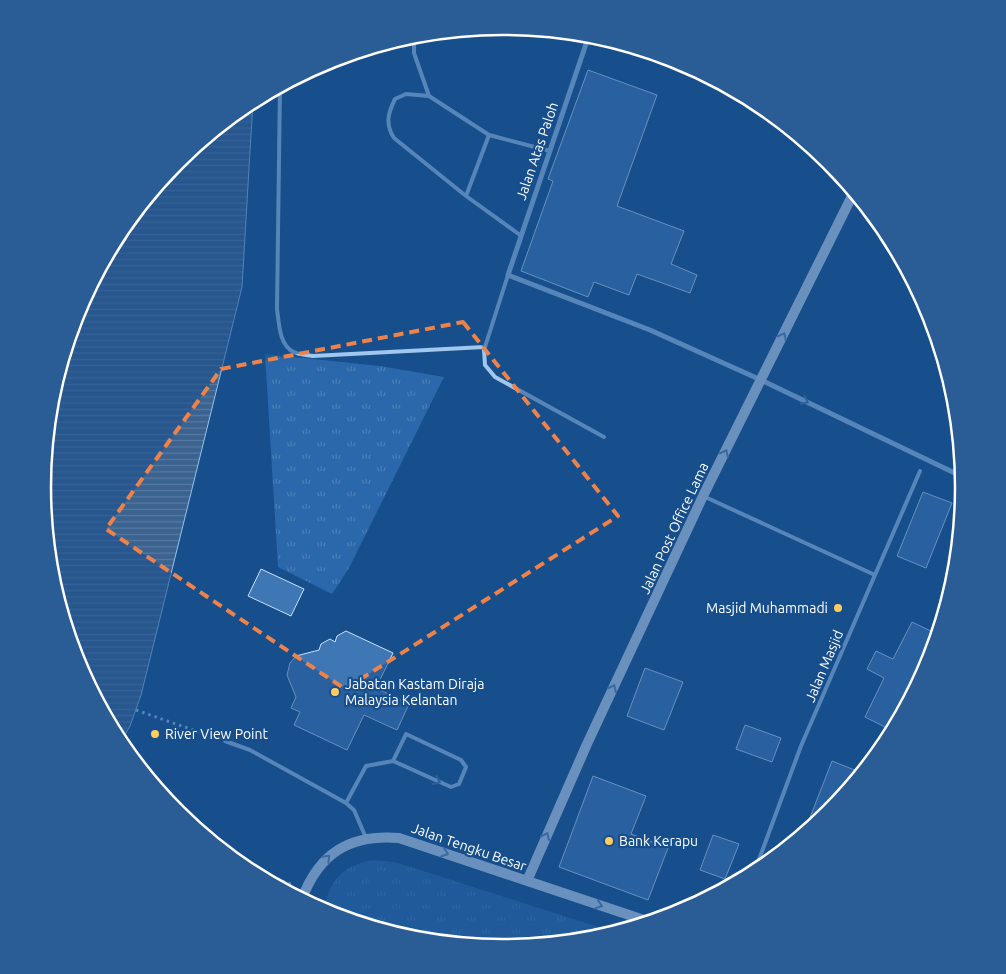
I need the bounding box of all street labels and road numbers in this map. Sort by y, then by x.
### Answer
street label: Jalan Atas Paloh [513,100,561,202]
street label: Jalan Post Office Lama [636,460,712,596]
street label: Jalan Masjid [802,628,846,704]
street label: Jalan Tengku Besar [409,820,529,874]

